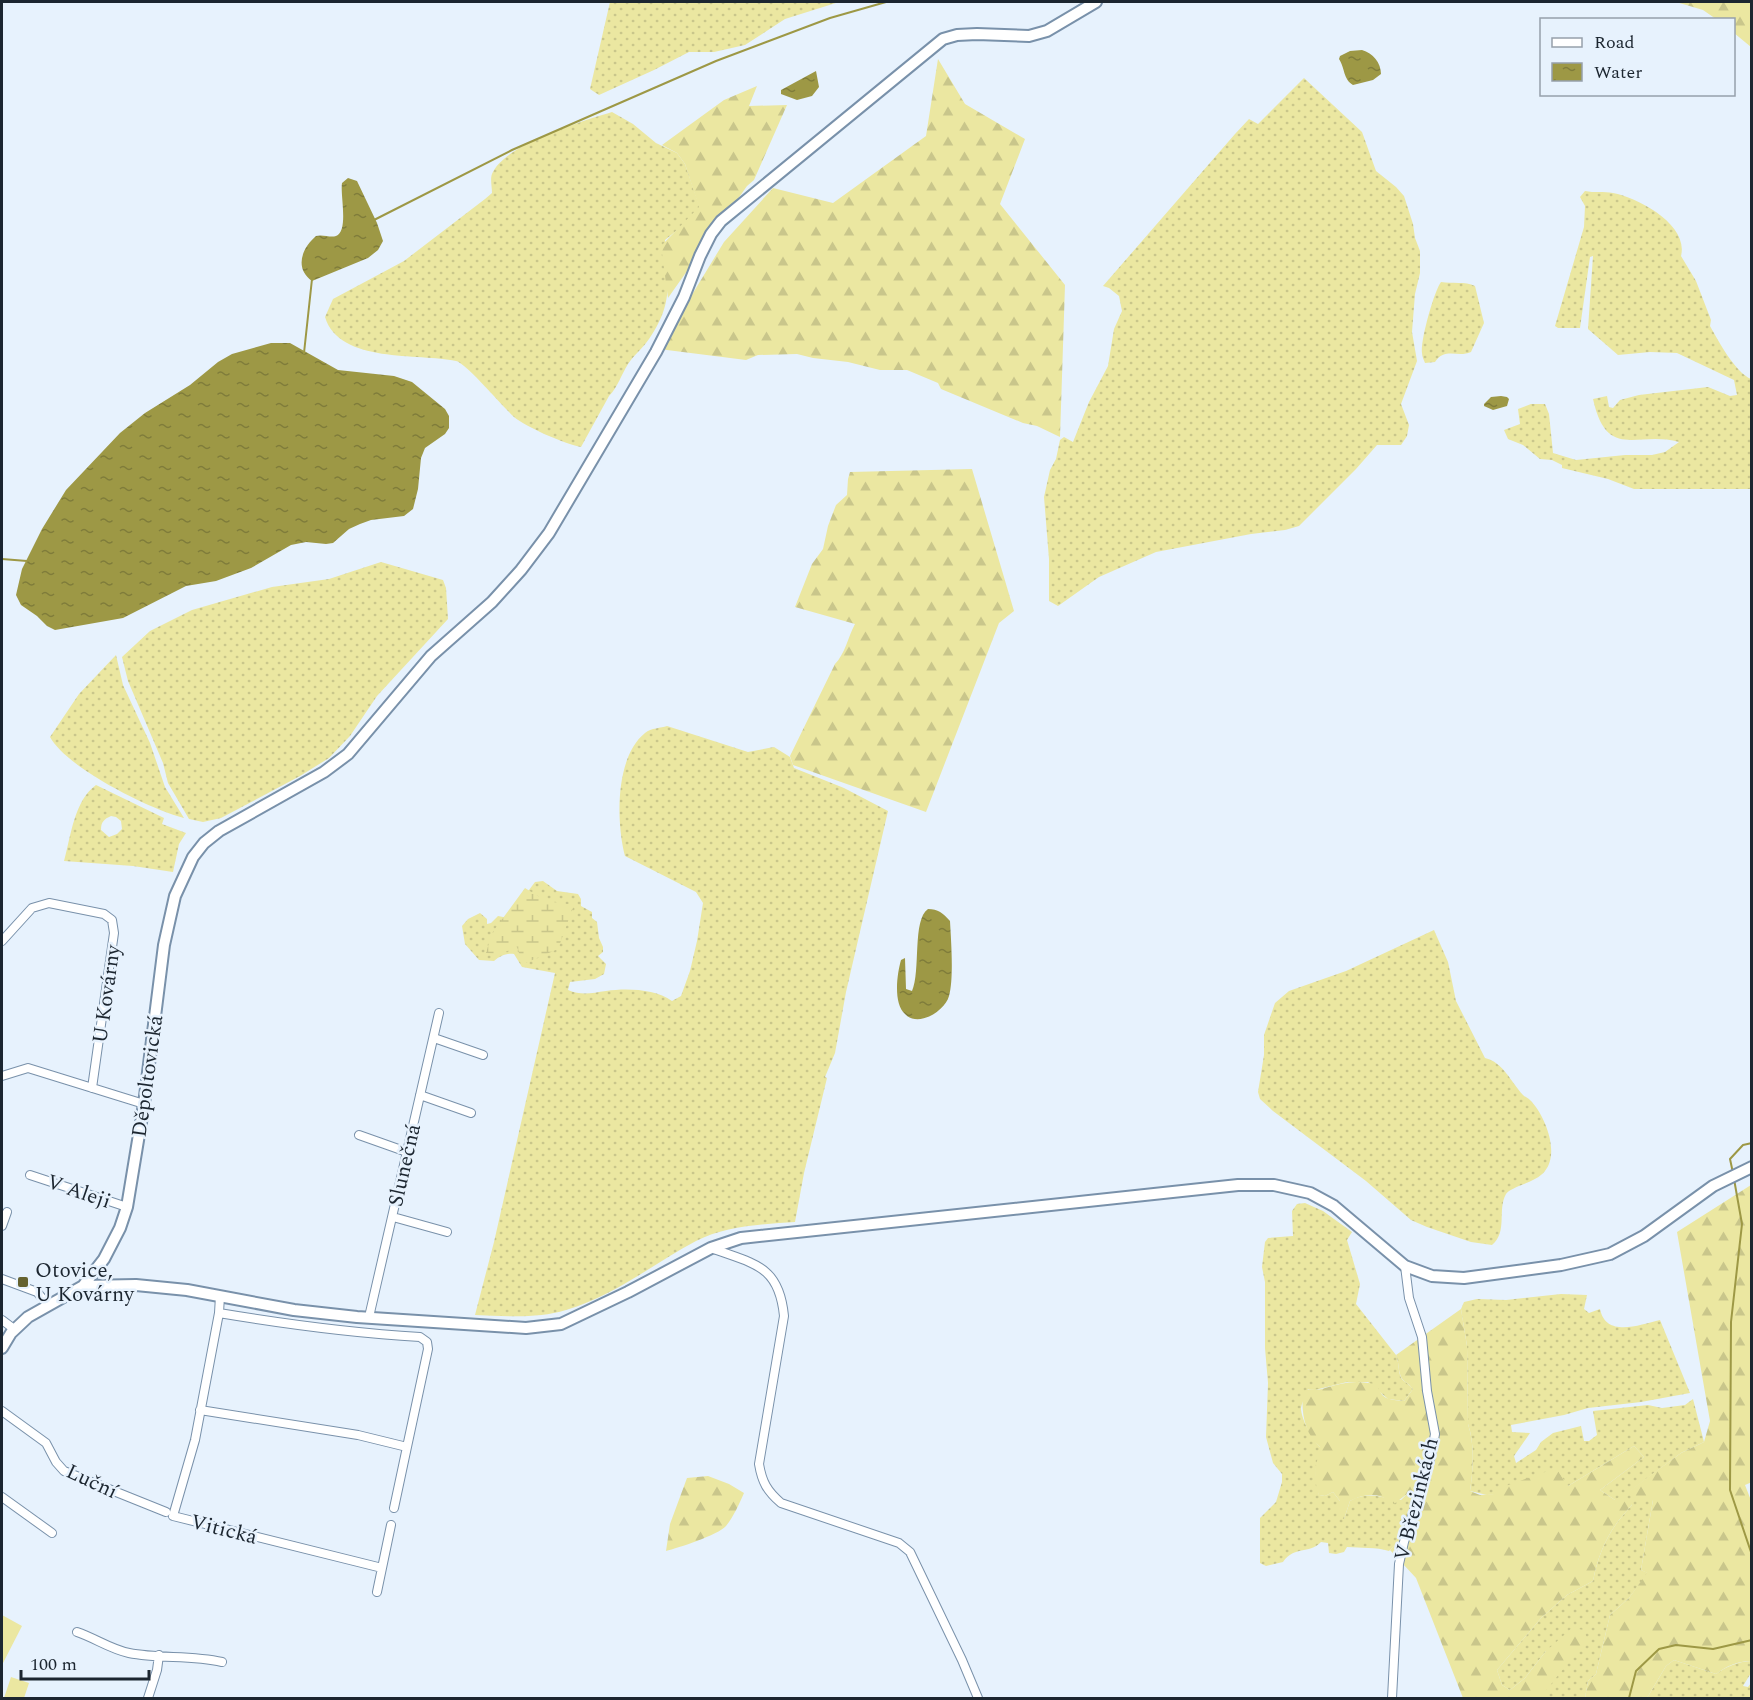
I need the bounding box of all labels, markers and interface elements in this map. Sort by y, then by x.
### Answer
legend [1540,18,1735,96]
text: Road [1594,29,1635,56]
text: Water [1594,59,1642,86]
street label: U Kovárny [84,942,130,1045]
street label: Děpoltovická [124,1012,173,1139]
street label: Slunečná [380,1120,430,1210]
street label: V Aleji [42,1166,115,1218]
place label: Otovice, U Kovárny [35,1255,135,1311]
marker: Otovice, U Kovárny [16,1275,30,1289]
street label: V Březinkách [1386,1434,1448,1564]
street label: Luční [60,1456,124,1508]
street label: Vitická [187,1506,261,1554]
scale bar [21,1643,148,1681]
text: 100 m [30,1651,77,1678]

